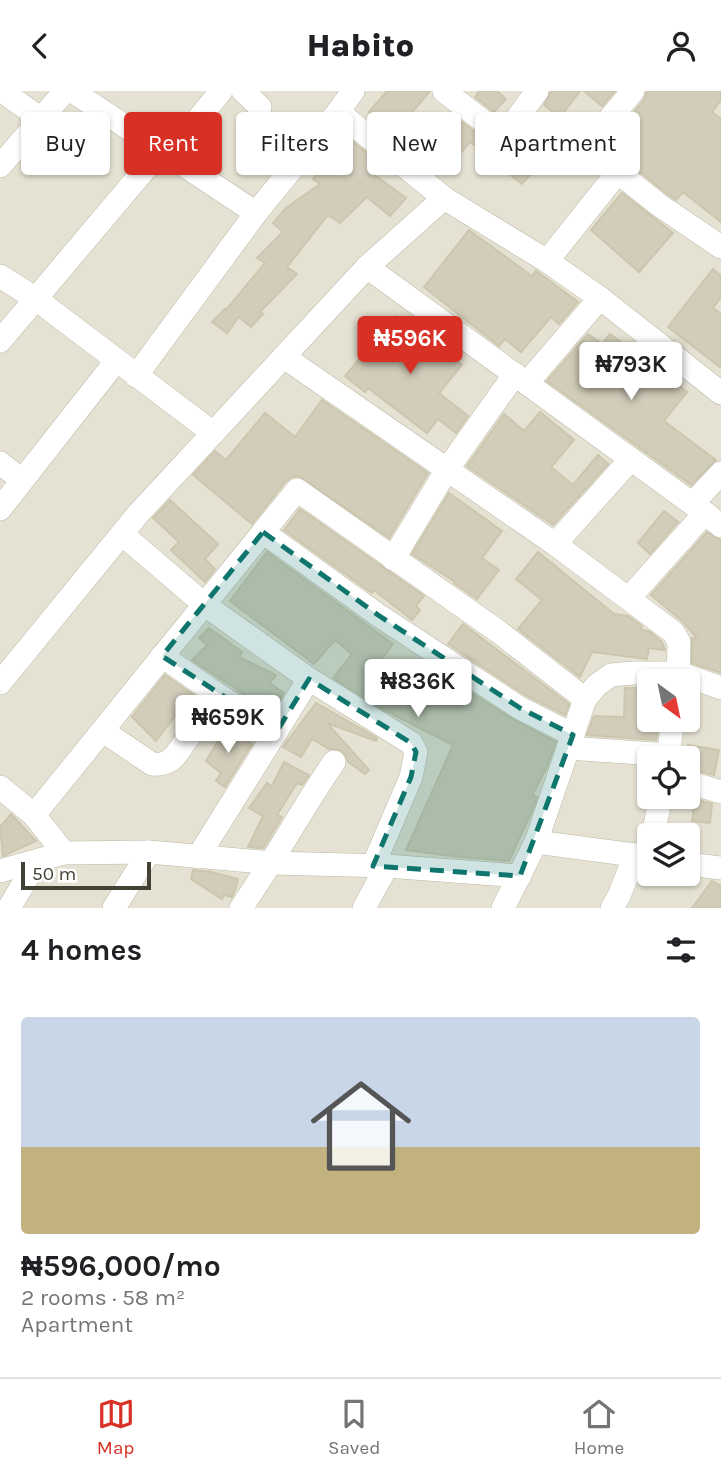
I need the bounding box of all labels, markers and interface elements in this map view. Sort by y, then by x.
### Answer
icon: back [21,27,59,65]
text: Habito [307,27,414,64]
icon: person [662,27,700,65]
chip: Buy [21,112,110,175]
chip: Rent [124,112,222,175]
chip: Filters [236,112,353,175]
chip: New [367,112,461,175]
chip: Apartment [475,112,640,175]
pin: ₦596K [361,317,459,376]
text: ₦596K [373,325,447,352]
pin: ₦793K [582,343,680,402]
text: ₦793K [595,351,667,378]
pin: ₦836K [369,659,467,719]
text: ₦836K [381,668,455,695]
north arrow [637,669,700,731]
map controls [637,669,700,886]
pin: ₦659K [179,695,277,755]
text: ₦659K [191,704,265,731]
button: locate [637,746,700,809]
button: layers [637,823,700,886]
scale bar [21,859,150,891]
text: 50 m [32,863,76,885]
icon: filters [662,931,700,969]
text: 4 homes [21,932,142,968]
icon: home [298,1063,424,1189]
text: ₦596,000/mo [21,1248,221,1284]
text: 2 rooms · 58 m² [21,1284,185,1311]
text: Apartment [21,1311,133,1338]
tab: Map [97,1395,135,1459]
tab: Saved [328,1395,380,1459]
tab: Home [574,1395,624,1459]

